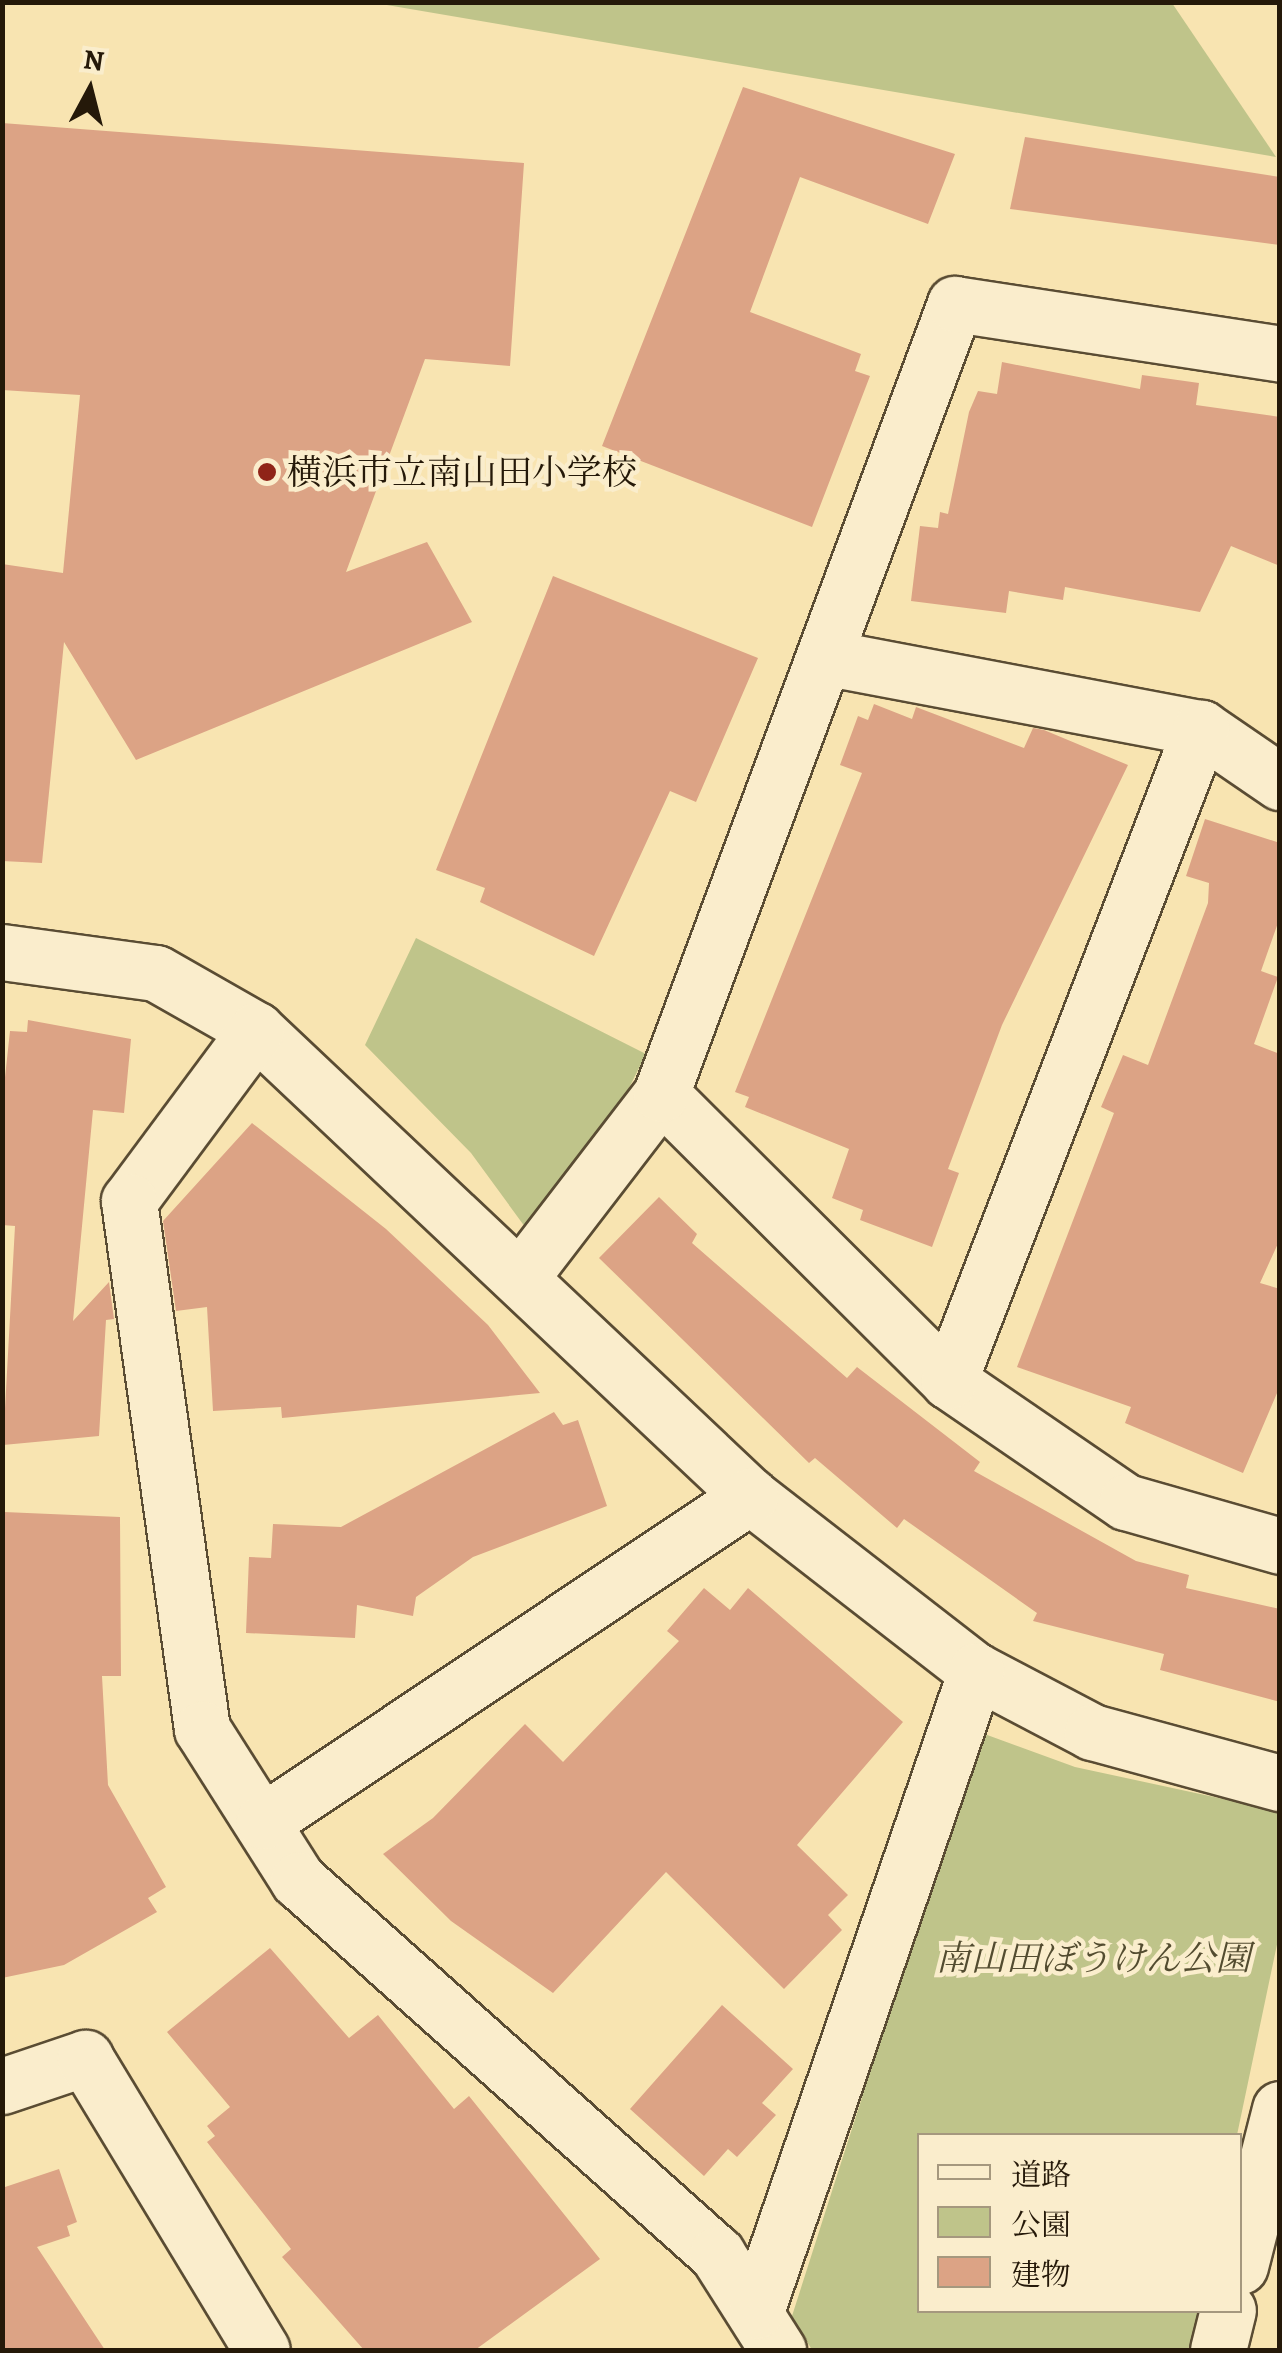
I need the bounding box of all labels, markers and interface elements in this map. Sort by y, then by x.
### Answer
north arrow [40,40,140,140]
text: N [81,40,106,80]
place label: 横浜市立南山田小学校 [287,451,637,493]
marker: 横浜市立南山田小学校 [256,461,278,483]
park label: 南山田ぼうけん公園 [936,1937,1250,1979]
legend [917,2133,1242,2313]
text: 道路 [1011,2155,1071,2195]
text: 公園 [1011,2205,1071,2245]
text: 建物 [1011,2255,1071,2295]

